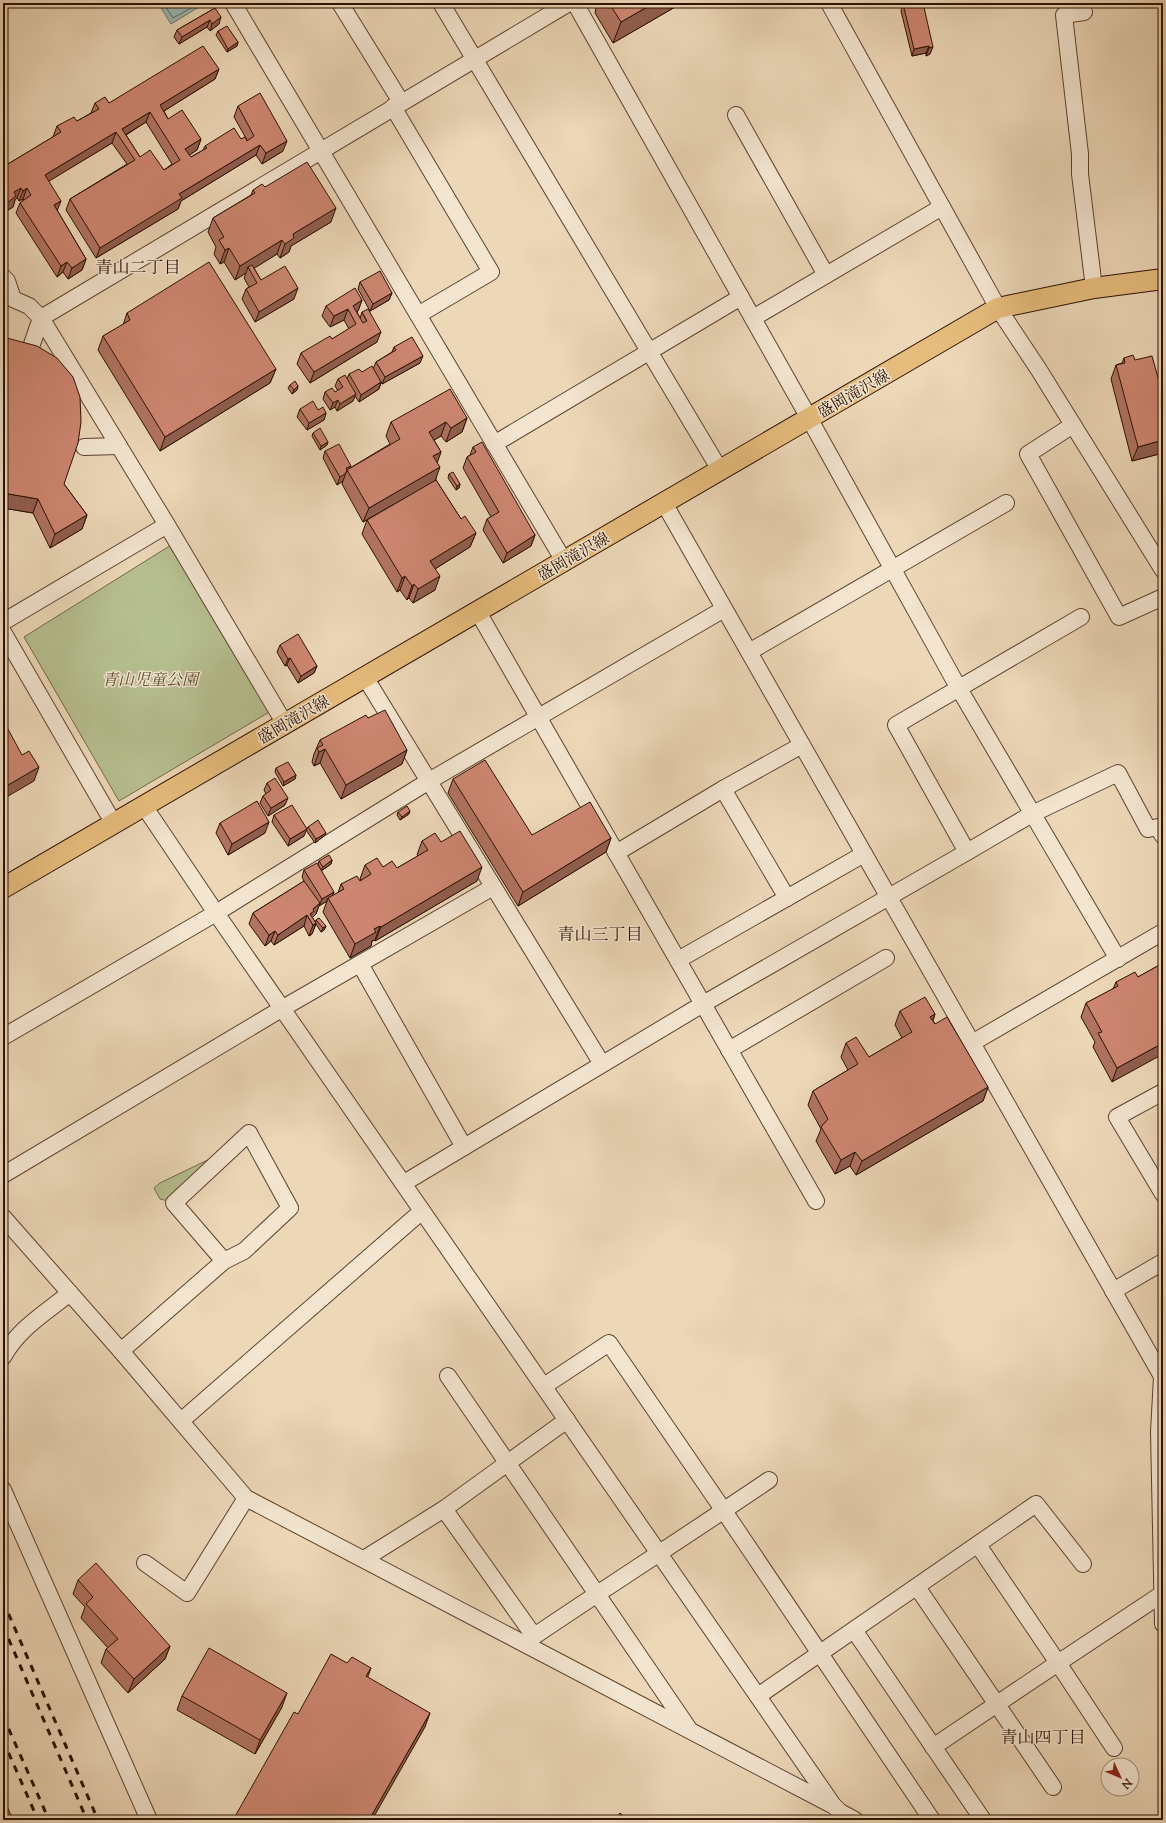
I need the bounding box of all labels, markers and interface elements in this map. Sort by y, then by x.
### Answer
district label: 青山二丁目 [96,257,181,281]
street label: 盛岡滝沢線 [814,365,895,425]
street label: 盛岡滝沢線 [534,528,615,588]
park label: 青山児童公園 [102,670,201,693]
street label: 盛岡滝沢線 [254,691,335,751]
district label: 青山三丁目 [558,924,643,948]
district label: 青山四丁目 [1001,1727,1086,1751]
north arrow [1100,1757,1140,1797]
text: N [1118,1774,1136,1792]

